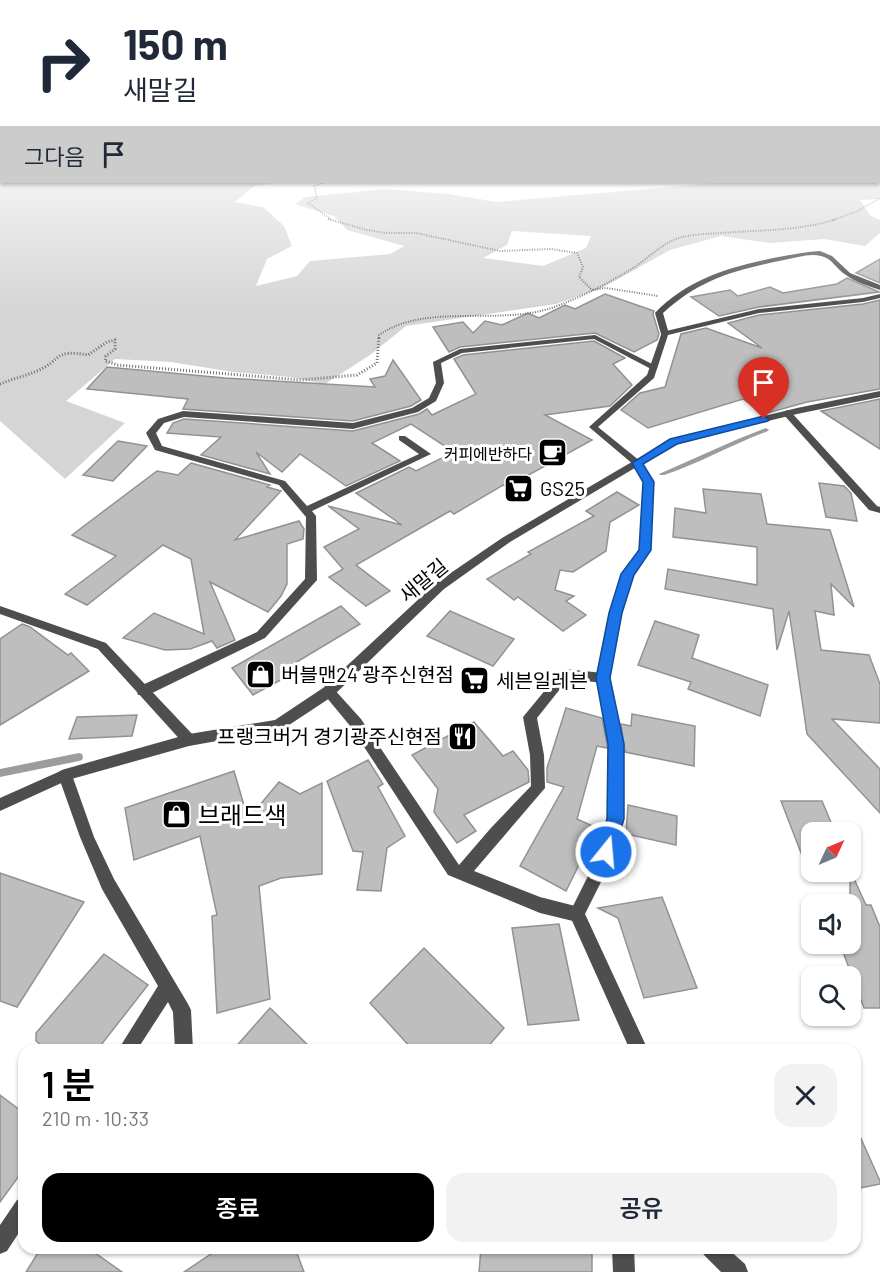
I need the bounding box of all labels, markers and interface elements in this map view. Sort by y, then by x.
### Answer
text: 150 m [123,18,228,68]
icon: right [24,24,102,102]
text: 새말길 [123,73,198,105]
icon: arrive [97,138,130,171]
text: 그다음 [24,143,85,169]
pin [738,357,789,419]
icon: arrive [747,366,780,399]
cafe icon: 커피에반하다 [537,437,569,469]
place label: 커피에반하다 [444,444,532,463]
supermarket icon: GS25 [503,472,535,504]
place label: GS25 [540,476,585,500]
street label: 새말길 [394,553,452,607]
shop icon: 버블맨24 광주신현점 [244,658,276,690]
place label: 버블맨24 광주신현점 [281,662,454,686]
supermarket icon: 세븐일레븐 [459,664,491,696]
place label: 세븐일레븐 [496,668,588,692]
restaurant icon: 프랭크버거 경기광주신현점 [447,720,479,752]
place label: 프랭크버거 경기광주신현점 [217,724,442,748]
shop icon: 브래드색 [161,798,193,830]
place label: 브래드색 [198,800,286,829]
position arrow [574,820,638,884]
north arrow [801,822,861,882]
map controls [801,822,861,1026]
button: sound [801,894,861,954]
button: search [801,966,861,1026]
text: 1 분 [42,1062,95,1105]
button: close [774,1064,837,1127]
text: 210 m · 10:33 [42,1106,149,1130]
button: 종료 [42,1173,434,1242]
button: 공유 [446,1173,837,1242]

